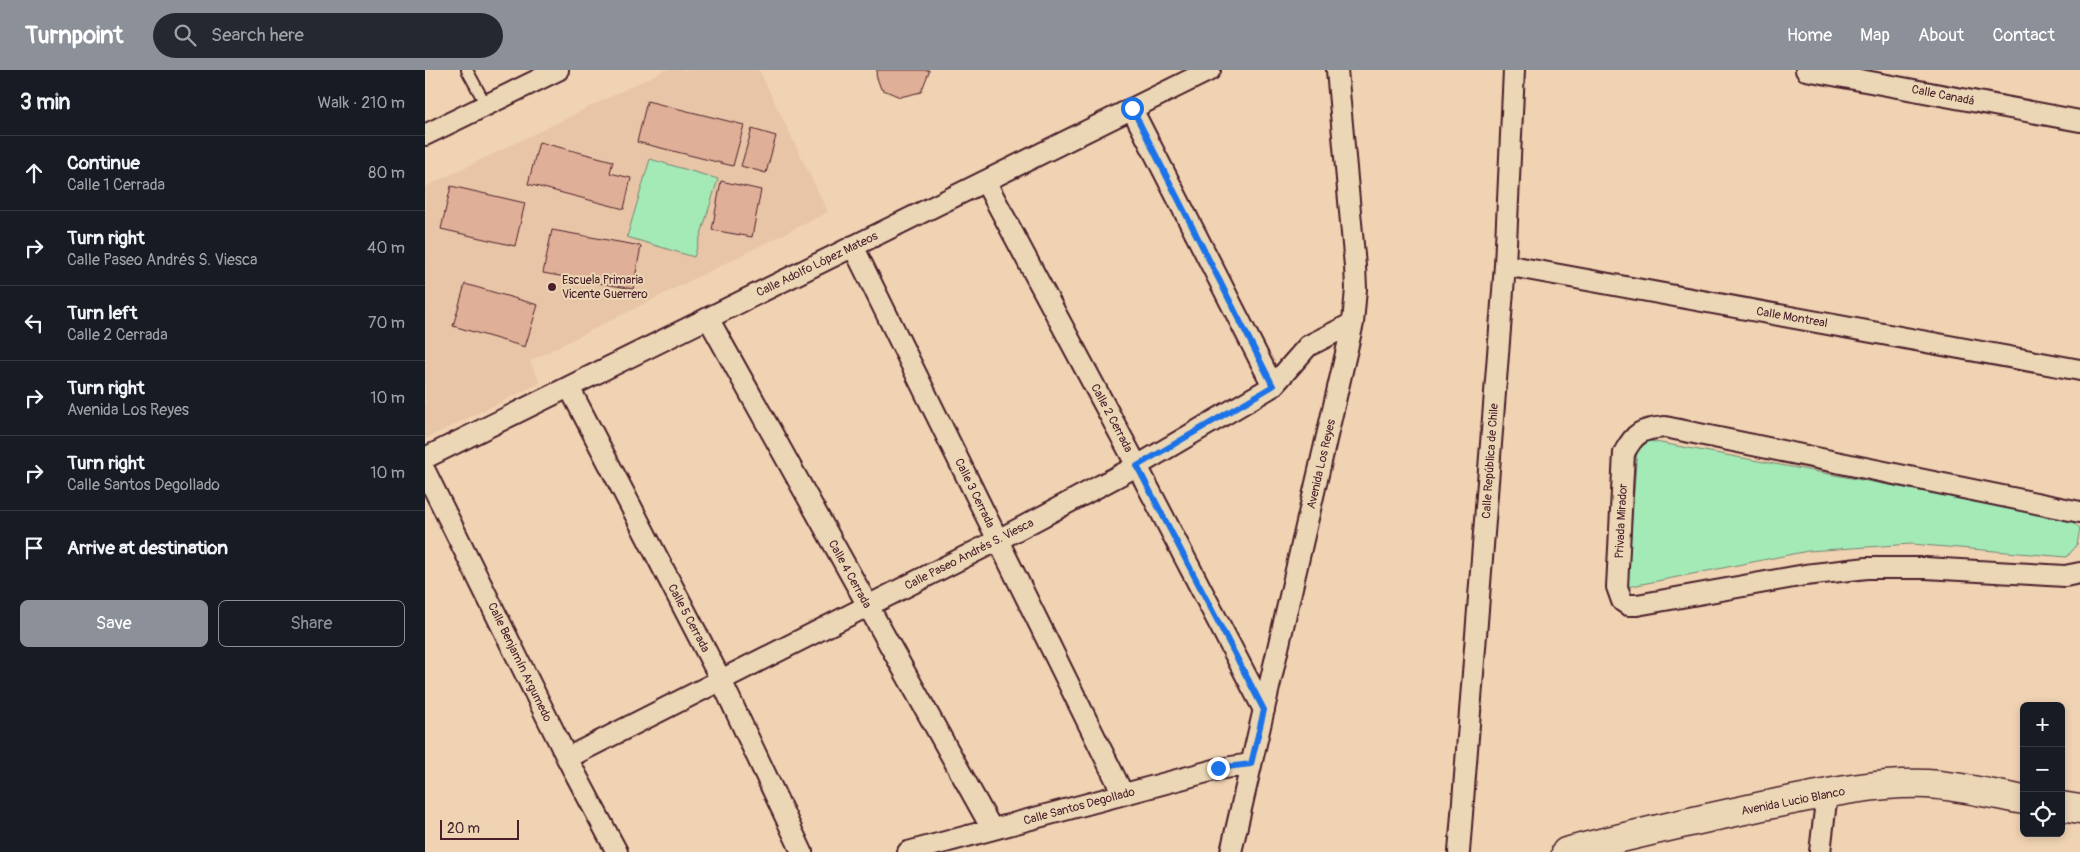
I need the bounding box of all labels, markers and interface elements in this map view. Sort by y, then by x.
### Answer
search box [153,13,503,58]
text: Turnpoint [25,21,123,50]
icon: search [171,21,199,49]
text: Search here [211,23,304,47]
text: Home [1787,24,1832,47]
text: Map [1860,24,1890,47]
text: About [1918,24,1964,47]
text: Contact [1992,24,2055,47]
street label: Calle Canadá [1910,82,1976,109]
text: 3 min [20,89,70,116]
text: Walk · 210 m [317,93,405,113]
route start [1121,97,1144,120]
text: Continue [67,151,140,175]
icon: ahead [20,159,48,187]
text: 80 m [368,163,405,183]
text: Calle 1 Cerrada [67,175,165,195]
text: Turn right [67,226,145,250]
street label: Calle Adolfo López Mateos [754,228,881,300]
icon: right [20,234,48,262]
text: 40 m [367,238,405,258]
text: Calle Paseo Andrés S. Viesca [67,250,258,270]
place label: Escuela Primaria Vicente Guerrero [562,273,648,302]
marker: Escuela Primaria Vicente Guerrero [546,281,558,293]
text: Turn left [67,301,137,325]
street label: Calle Montreal [1755,304,1829,331]
icon: left [20,309,48,337]
text: 70 m [368,313,405,333]
text: Calle 2 Cerrada [67,325,168,345]
text: Turn right [67,376,145,400]
street label: Calle 2 Cerrada [1087,381,1136,455]
icon: right [20,384,48,412]
text: 10 m [370,388,405,408]
text: Avenida Los Reyes [67,400,189,420]
street label: Calle República de Chile [1479,403,1502,519]
street label: Avenida Los Reyes [1304,417,1339,510]
text: Turn right [67,451,145,475]
street label: Calle 3 Cerrada [951,456,998,531]
icon: right [20,459,48,487]
text: 10 m [370,463,405,483]
text: Calle Santos Degollado [67,475,220,495]
street label: Privada Mirador [1612,482,1631,559]
street label: Calle Paseo Andrés S. Viesca [902,515,1037,594]
icon: arrive [20,534,48,562]
text: Arrive at destination [67,536,228,560]
street label: Calle 4 Cerrada [825,537,875,611]
street label: Calle 5 Cerrada [664,581,713,655]
button: Save [20,600,208,647]
button: Share [218,600,405,647]
street label: Calle Benjamín Argumedo [484,600,555,725]
map controls [2020,702,2065,837]
button: + [2020,702,2065,747]
button: − [2020,747,2065,792]
route end [1207,757,1230,780]
street label: Calle Santos Degollado [1022,784,1137,829]
street label: Avenida Lucio Blanco [1740,784,1847,819]
button: locate [2020,792,2065,837]
scale bar [440,817,519,840]
text: 20 m [447,820,480,837]

